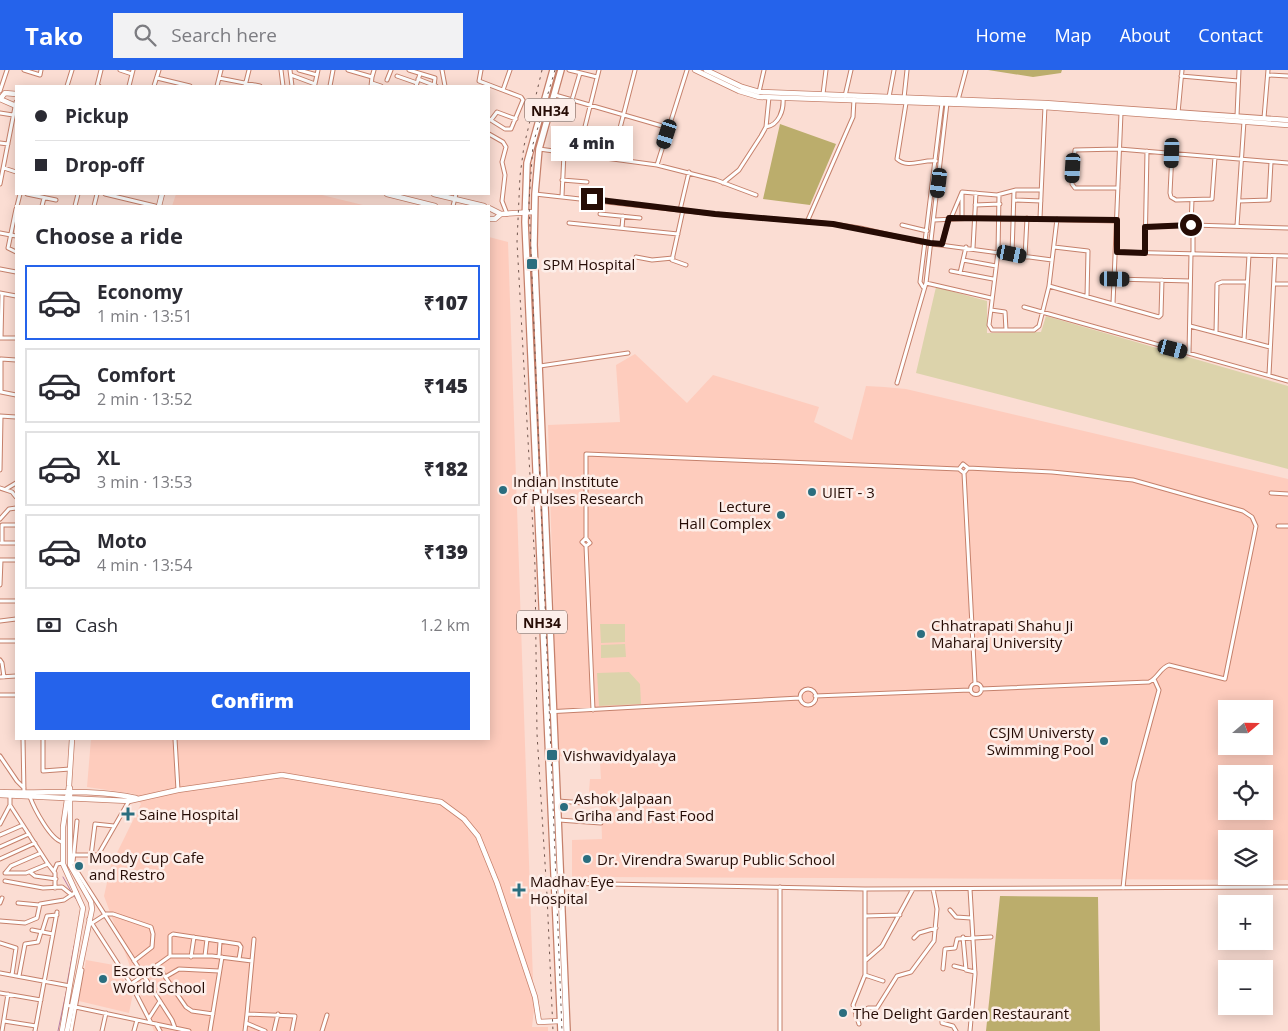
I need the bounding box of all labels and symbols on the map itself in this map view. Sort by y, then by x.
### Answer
road number: NH34 [525,98,575,122]
car [655,117,678,151]
callout: 4 min [551,126,633,162]
car [1163,138,1180,168]
car [1064,153,1081,183]
car [929,167,948,199]
route end [581,188,603,210]
route start [1180,214,1202,236]
car [995,244,1028,264]
place label: SPM Hospital [543,254,635,274]
marker: SPM Hospital [525,257,539,271]
car [1099,271,1130,287]
car [1156,338,1189,360]
place label: Indian Institute of Pulses Research [513,471,644,508]
place label: UIET - 3 [822,482,875,502]
marker: Indian Institute of Pulses Research [497,484,509,496]
marker: UIET - 3 [806,486,818,498]
place label: Lecture Hall Complex [679,496,771,533]
marker: Lecture Hall Complex [775,509,787,521]
road number: NH34 [517,610,567,634]
place label: Chhatrapati Shahu Ji Maharaj University [931,615,1073,652]
marker: Chhatrapati Shahu Ji Maharaj University [915,628,927,640]
north arrow [1218,700,1272,755]
place label: CSJM Universty Swimming Pool [987,722,1094,759]
marker: CSJM Universty Swimming Pool [1098,735,1110,747]
place label: Vishwavidyalaya [563,745,676,765]
marker: Vishwavidyalaya [545,748,559,762]
place label: Ashok Jalpaan Griha and Fast Food [574,788,714,825]
marker: Ashok Jalpaan Griha and Fast Food [558,801,570,813]
place label: Saine Hospital [139,804,239,824]
marker: Saine Hospital [121,807,135,821]
place label: Moody Cup Cafe and Restro [89,847,204,884]
place label: Dr. Virendra Swarup Public School [597,849,835,869]
marker: Dr. Virendra Swarup Public School [581,853,593,865]
marker: Moody Cup Cafe and Restro [73,860,85,872]
place label: Madhav Eye Hospital [530,871,614,908]
marker: Madhav Eye Hospital [512,883,526,897]
place label: Escorts World School [113,960,205,997]
marker: Escorts World School [97,973,109,985]
place label: The Delight Garden Restaurant [853,1003,1069,1023]
marker: The Delight Garden Restaurant [837,1007,849,1019]

